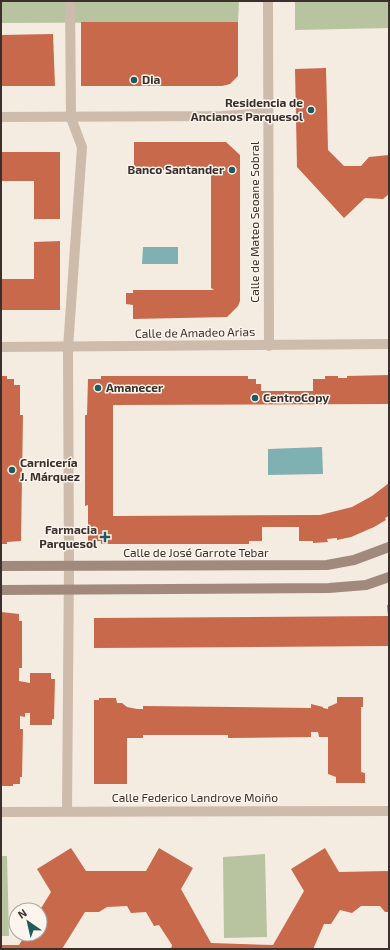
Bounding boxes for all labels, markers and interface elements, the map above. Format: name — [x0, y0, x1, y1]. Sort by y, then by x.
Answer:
place label: Dia — [142, 72, 161, 86]
marker: Dia — [129, 75, 139, 85]
place label: Residencia de Ancianos Parquesol — [191, 95, 303, 123]
marker: Residencia de Ancianos Parquesol — [306, 105, 316, 115]
street label: Calle de Mateo Seoane Sobral — [247, 141, 261, 303]
place label: Banco Santander — [127, 162, 224, 176]
marker: Banco Santander — [227, 165, 237, 175]
street label: Calle de Amadeo Arias — [135, 324, 255, 340]
place label: Amanecer — [106, 380, 163, 394]
marker: Amanecer — [93, 383, 103, 393]
place label: CentroCopy — [263, 390, 329, 405]
marker: CentroCopy — [250, 393, 260, 403]
place label: Carnicería J. Márquez — [20, 455, 80, 483]
marker: Carnicería J. Márquez — [7, 465, 17, 475]
place label: Farmacia Parquesol — [39, 522, 97, 550]
marker: Farmacia Parquesol — [100, 532, 110, 542]
street label: Calle de José Garrote Tebar — [123, 545, 269, 559]
street label: Calle Federico Landrove Moiño — [112, 790, 278, 804]
north arrow — [8, 902, 48, 942]
text: N — [15, 906, 29, 921]

